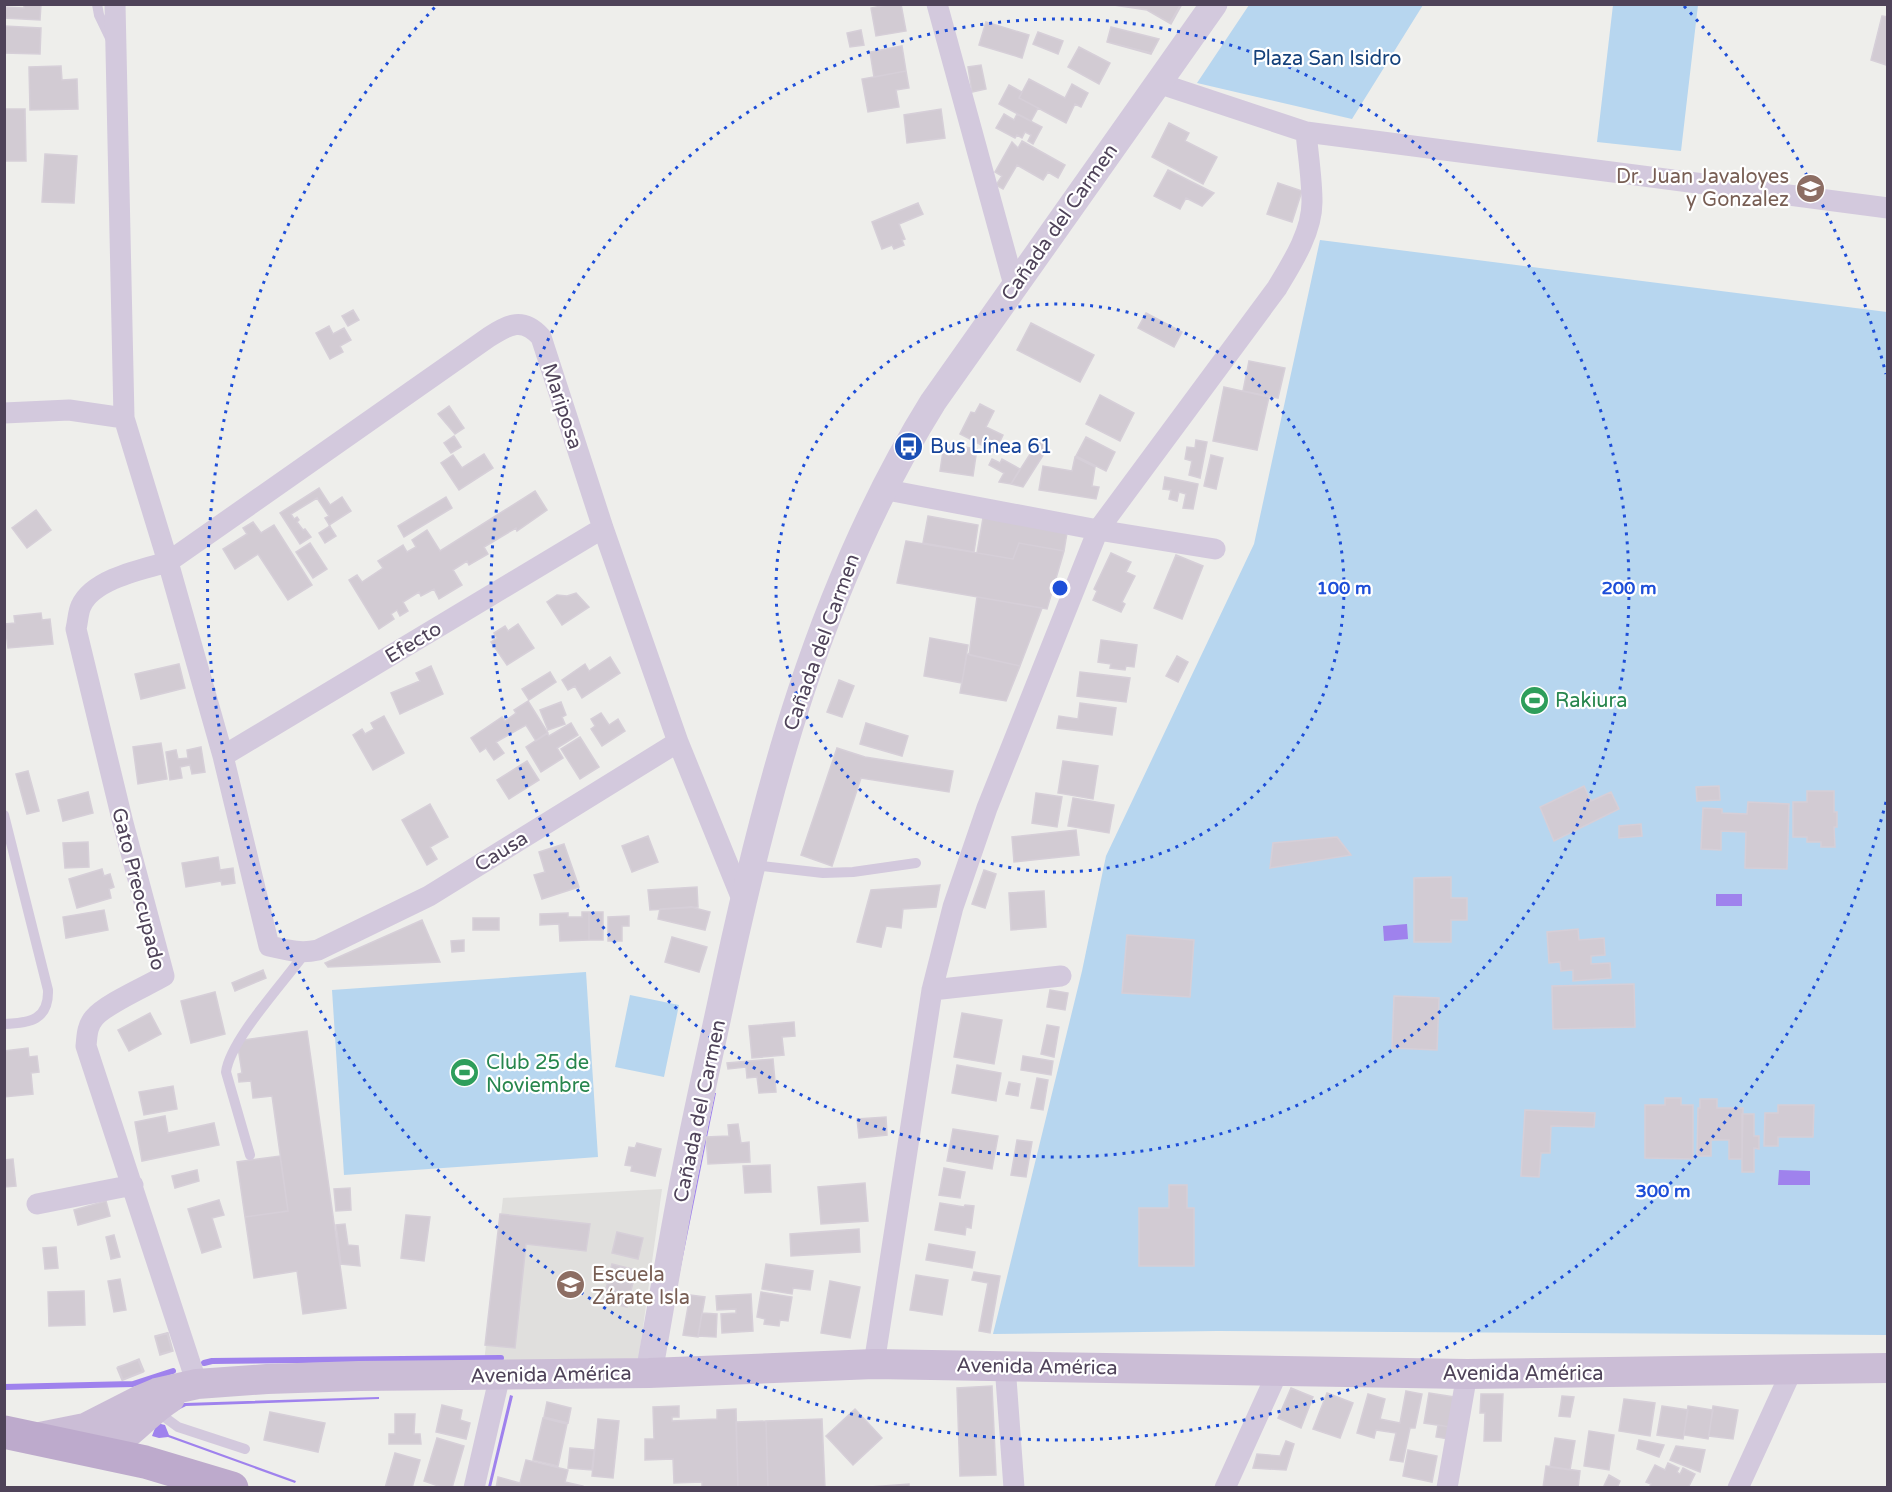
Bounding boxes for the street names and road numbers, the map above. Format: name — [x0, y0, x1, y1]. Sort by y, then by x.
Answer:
street label: Cañada del Carmen — [997, 139, 1123, 306]
street label: Mariposa — [537, 360, 587, 452]
street label: Cañada del Carmen — [779, 551, 865, 734]
street label: Efecto — [381, 617, 446, 669]
street label: Gato Preocupado — [106, 806, 170, 973]
street label: Causa — [471, 826, 533, 877]
street label: Cañada del Carmen — [669, 1018, 731, 1205]
street label: Avenida América — [956, 1354, 1118, 1380]
street label: Avenida América — [470, 1362, 632, 1388]
street label: Avenida América — [1442, 1362, 1604, 1386]

